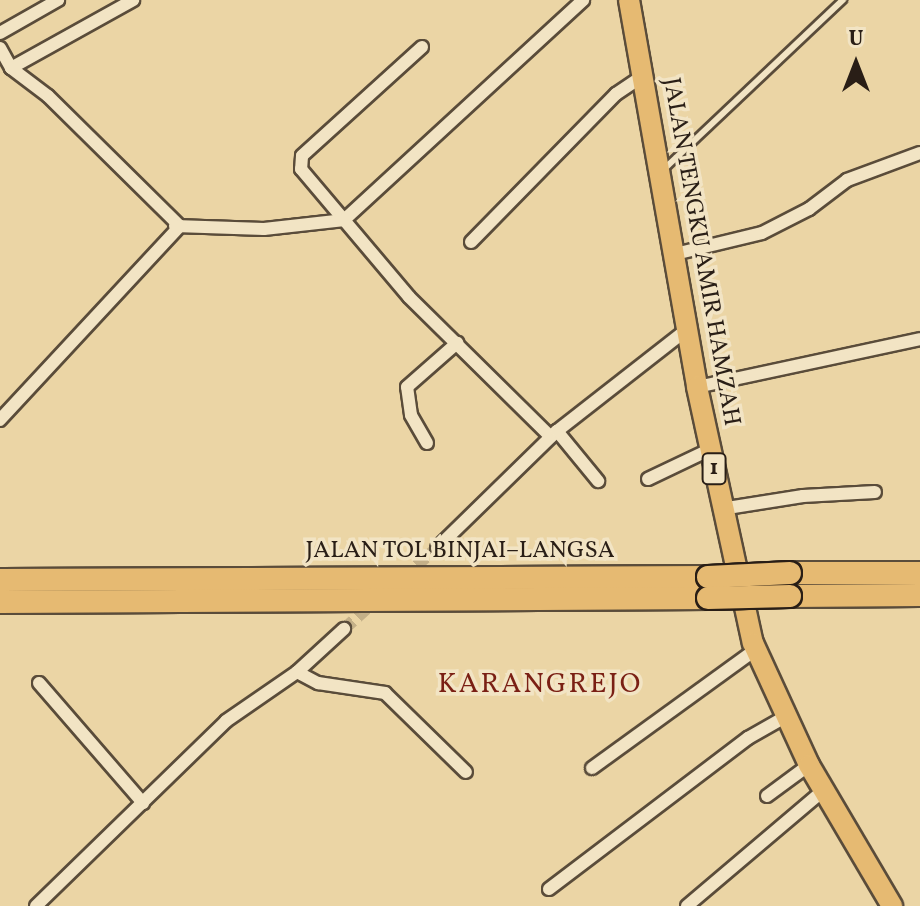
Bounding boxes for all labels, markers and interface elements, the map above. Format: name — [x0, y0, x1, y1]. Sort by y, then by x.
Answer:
north arrow — [816, 24, 896, 104]
text: U — [848, 24, 864, 55]
street label: JALAN TENGKU AMIR HAMZAH — [655, 75, 745, 429]
road number: 1 — [700, 451, 728, 487]
street label: JALAN TOL BINJAI–LANGSA — [305, 538, 615, 566]
district label: KARANGREJO — [438, 668, 642, 702]

